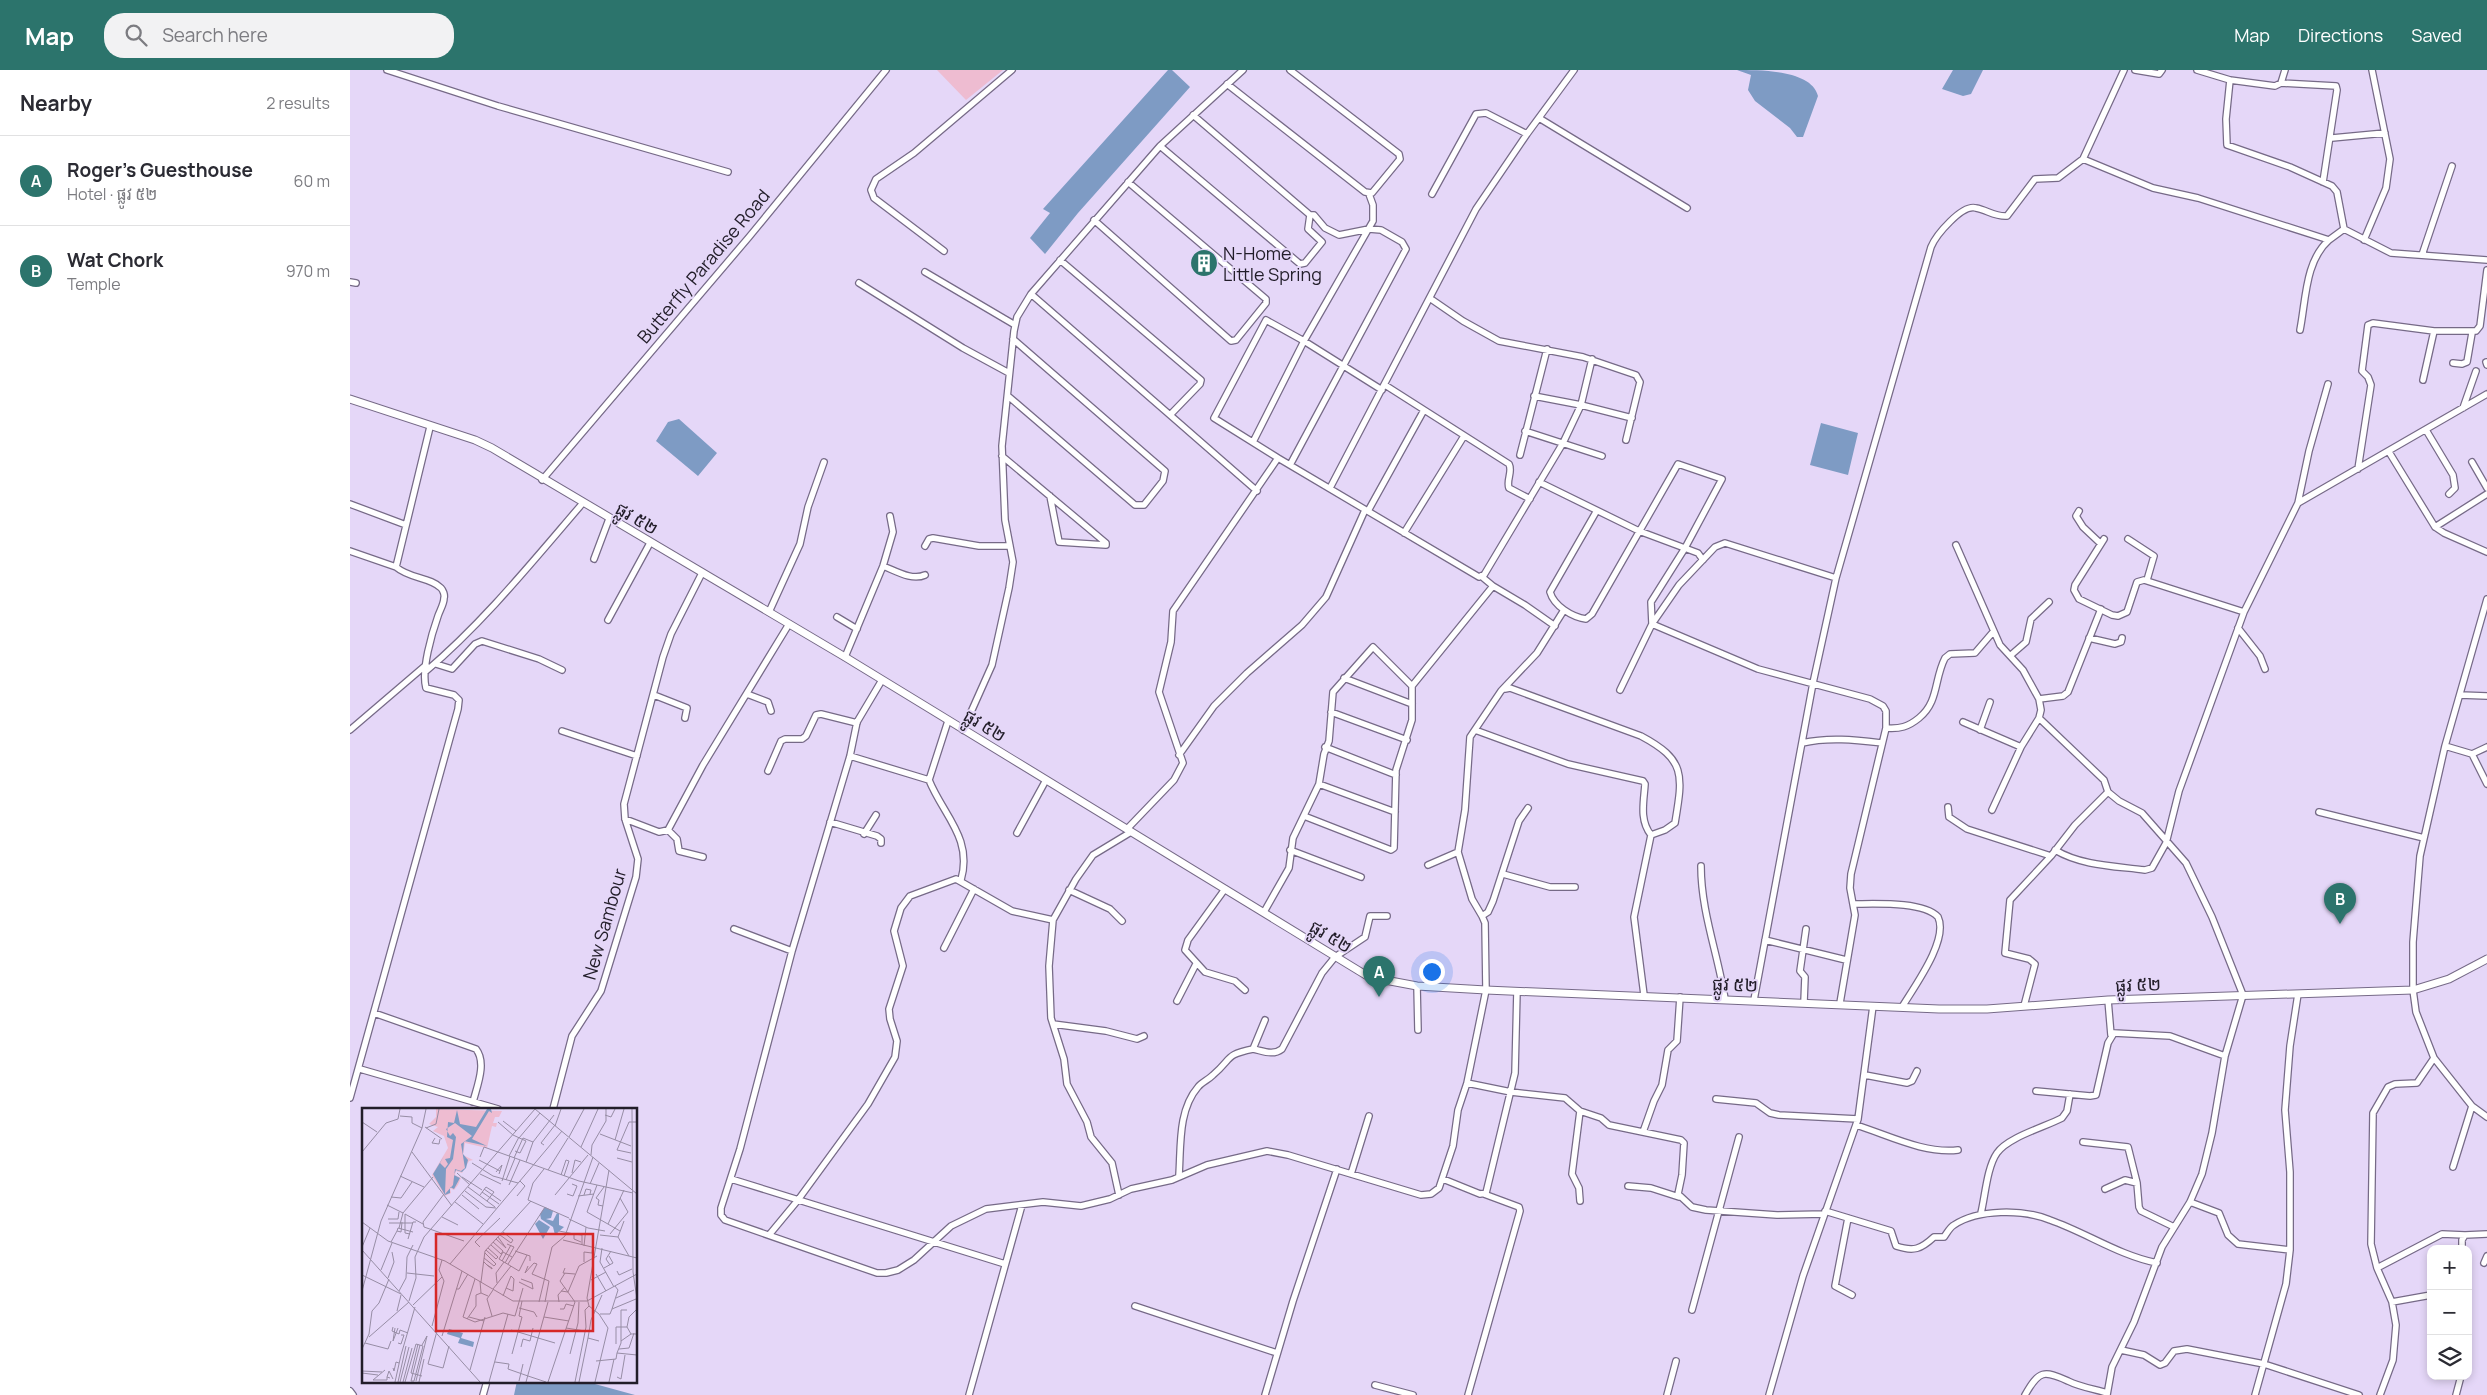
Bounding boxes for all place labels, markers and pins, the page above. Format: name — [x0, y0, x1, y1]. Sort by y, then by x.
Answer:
place label: N-Home Little Spring — [1223, 241, 1322, 286]
building icon: N-Home Little Spring — [1189, 248, 1219, 278]
pin: B — [2324, 883, 2356, 924]
pin: A — [1363, 956, 1395, 997]

